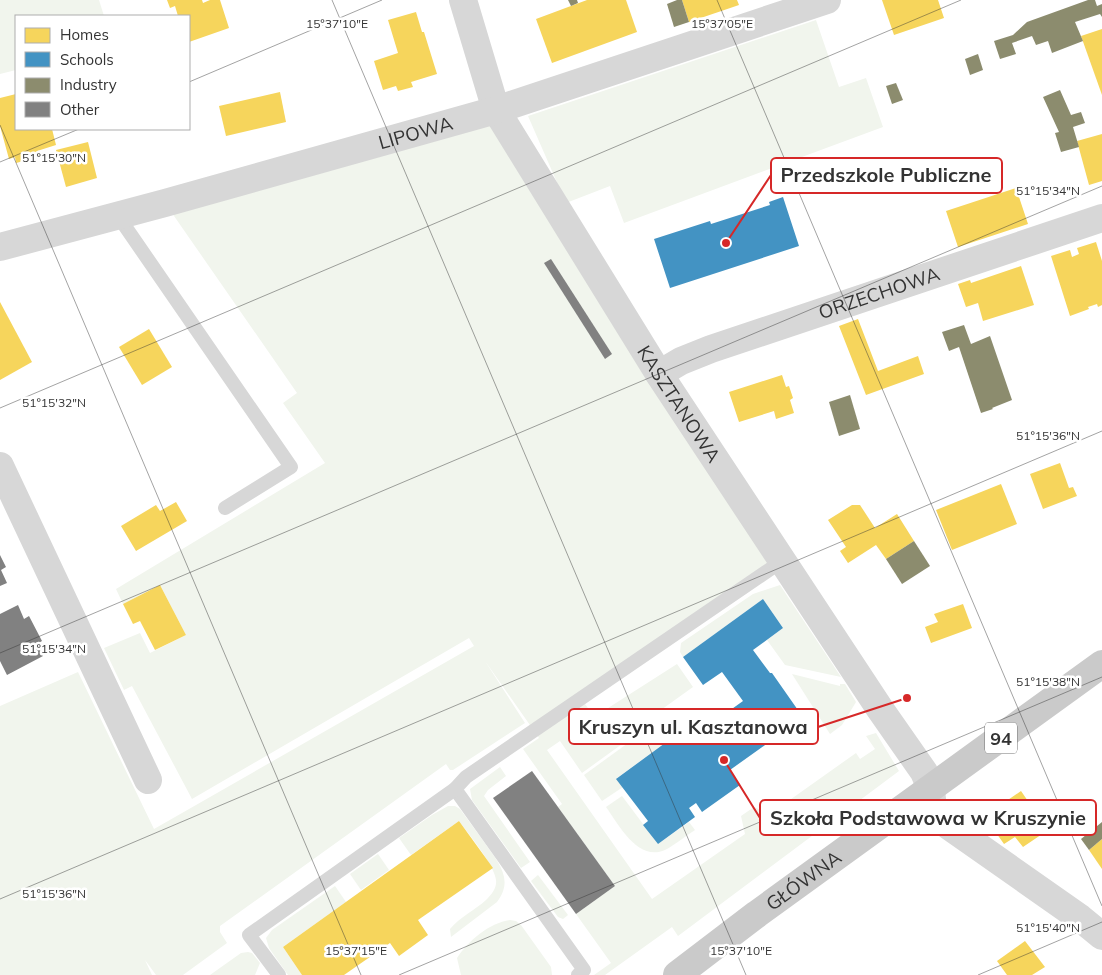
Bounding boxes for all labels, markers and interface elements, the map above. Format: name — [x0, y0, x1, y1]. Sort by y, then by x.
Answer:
legend — [15, 15, 190, 130]
text: 15°37'10"E — [306, 16, 368, 31]
text: 15°37'05"E — [691, 16, 753, 31]
text: Homes — [60, 25, 109, 44]
text: Schools — [60, 50, 114, 69]
text: Industry — [60, 75, 117, 94]
text: Other — [60, 100, 100, 119]
street label: LIPOWA — [376, 111, 455, 154]
text: 51°15'30"N — [22, 150, 86, 165]
callout: Przedszkole Publiczne — [771, 158, 1002, 193]
text: Przedszkole Publiczne — [780, 162, 992, 187]
text: 51°15'34"N — [1016, 183, 1080, 198]
street label: ORZECHOWA — [815, 261, 943, 324]
street label: KASZTANOWA — [632, 341, 726, 467]
text: 51°15'32"N — [22, 395, 86, 410]
text: 51°15'36"N — [1016, 428, 1080, 443]
text: 51°15'34"N — [22, 641, 86, 656]
text: 51°15'38"N — [1016, 674, 1080, 689]
callout: Kruszyn ul. Kasztanowa — [569, 709, 818, 744]
text: Kruszyn ul. Kasztanowa — [578, 714, 808, 739]
road number: 94 — [985, 722, 1017, 754]
callout: Szkoła Podstawowa w Kruszynie — [760, 800, 1096, 835]
text: Szkoła Podstawowa w Kruszynie — [770, 805, 1086, 830]
street label: GŁÓWNA — [761, 845, 846, 916]
text: 51°15'36"N — [22, 886, 86, 901]
text: 51°15'40"N — [1016, 920, 1080, 935]
text: 15°37'15"E — [325, 943, 387, 958]
text: 15°37'10"E — [710, 943, 772, 958]

